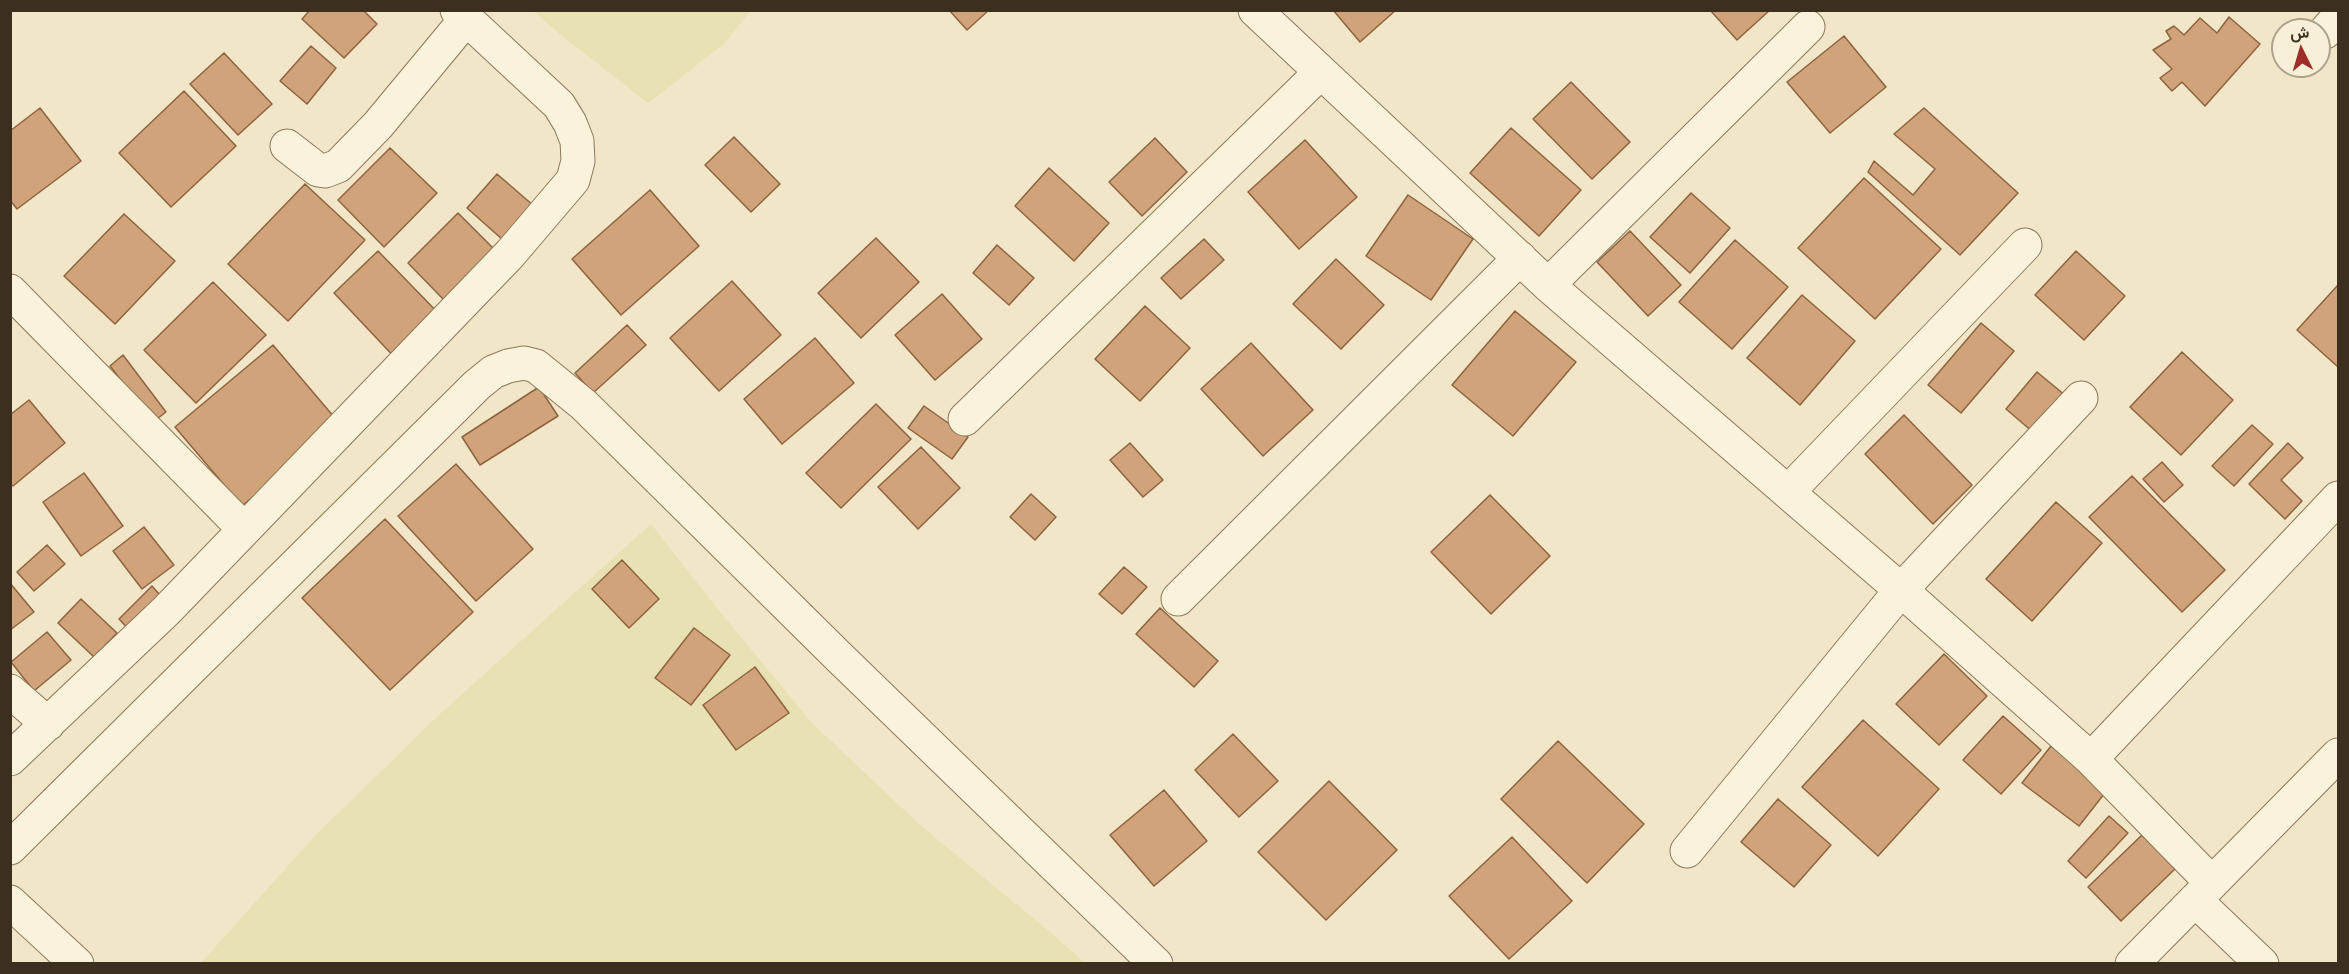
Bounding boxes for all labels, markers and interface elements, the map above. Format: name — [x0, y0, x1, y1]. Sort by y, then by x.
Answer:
north arrow — [2271, 18, 2331, 78]
text: ش — [2289, 20, 2310, 44]

